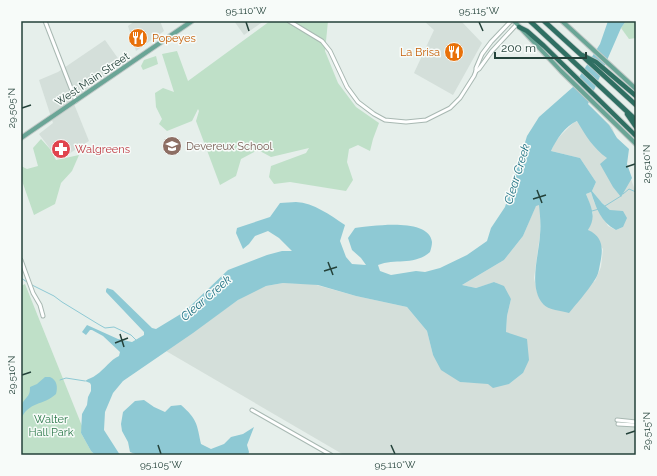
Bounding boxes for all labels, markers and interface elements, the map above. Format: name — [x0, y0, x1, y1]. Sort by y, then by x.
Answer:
text: 95.110°W — [226, 5, 267, 16]
text: 95.115°W — [459, 5, 500, 16]
restaurant icon: Popeyes — [127, 27, 149, 49]
place label: Popeyes — [152, 32, 196, 45]
scale bar — [495, 34, 586, 60]
restaurant icon: La Brisa — [443, 41, 465, 63]
text: 200 m — [501, 41, 536, 55]
place label: La Brisa — [400, 46, 440, 59]
street label: West Main Street — [53, 50, 132, 109]
text: 29.505°N — [6, 88, 17, 128]
school or university icon: Devereux School — [161, 135, 183, 157]
pharmacy icon: Walgreens — [50, 138, 72, 160]
place label: Devereux School — [186, 140, 273, 153]
water label: Clear Creek — [501, 142, 533, 206]
place label: Walgreens — [75, 143, 130, 156]
text: 29.510°N — [641, 145, 652, 184]
water label: Clear Creek — [178, 272, 235, 324]
text: 29.510°N — [6, 356, 17, 395]
text: 29.515°N — [641, 412, 652, 450]
park label: Walter Hall Park — [29, 413, 74, 439]
text: 95.105°W — [140, 459, 183, 470]
text: 95.110°W — [375, 459, 416, 470]

